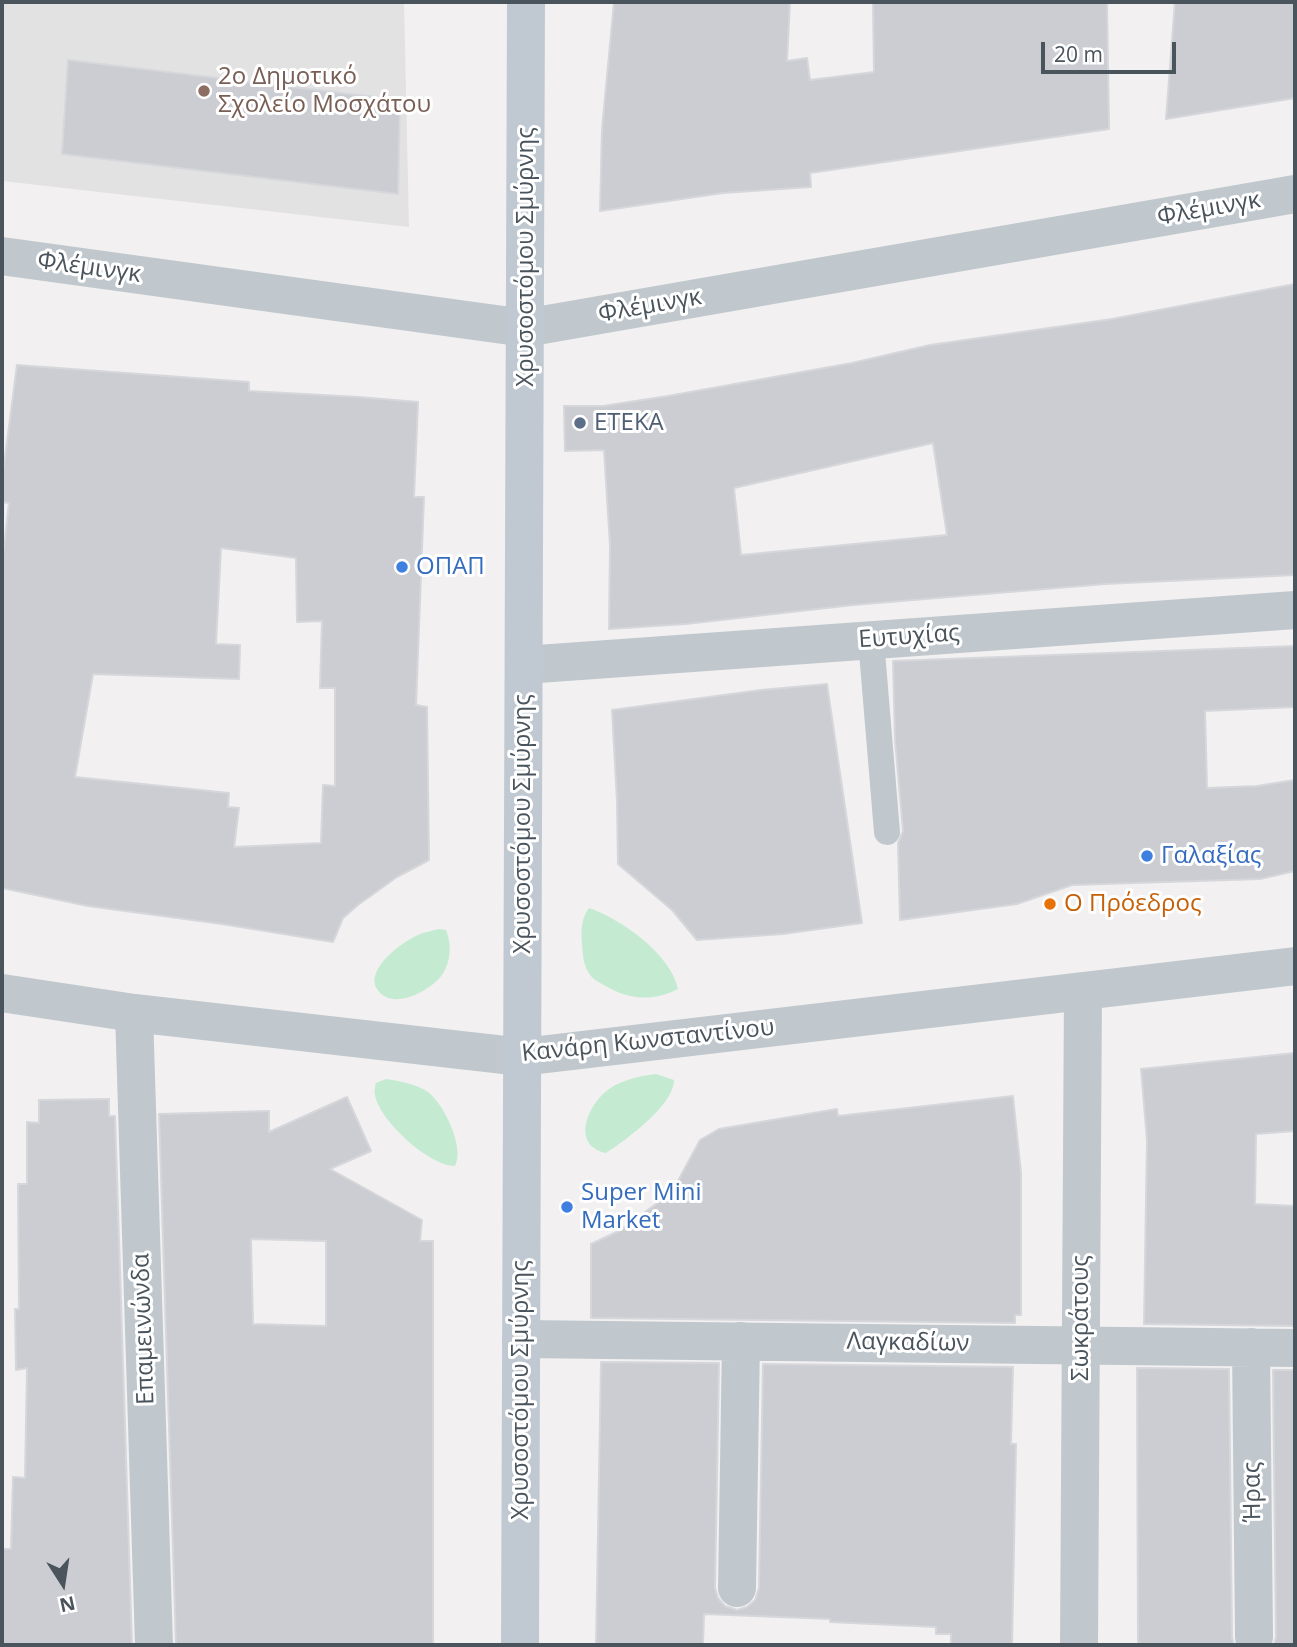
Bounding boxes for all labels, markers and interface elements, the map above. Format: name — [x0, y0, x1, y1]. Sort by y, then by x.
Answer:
scale bar — [1045, 28, 1180, 72]
text: 20 m — [1054, 40, 1103, 68]
place label: 2ο Δημοτικό Σχολείο Μοσχάτου — [218, 63, 431, 119]
marker: 2ο Δημοτικό Σχολείο Μοσχάτου — [196, 83, 212, 99]
street label: Χρυσοστόμου Σμύρνης — [512, 127, 540, 387]
street label: Φλέμινγκ — [1155, 186, 1263, 232]
street label: Φλέμινγκ — [35, 246, 143, 290]
street label: Φλέμινγκ — [596, 283, 704, 329]
place label: ΕΤΕΚΑ — [594, 409, 664, 437]
marker: ΕΤΕΚΑ — [572, 415, 588, 431]
place label: ΟΠΑΠ — [416, 553, 485, 581]
marker: ΟΠΑΠ — [394, 559, 410, 575]
street label: Ευτυχίας — [857, 619, 961, 655]
street label: Χρυσοστόμου Σμύρνης — [509, 694, 537, 954]
place label: Γαλαξίας — [1161, 842, 1261, 870]
marker: Γαλαξίας — [1139, 848, 1155, 864]
place label: Ο Πρόεδρος — [1064, 890, 1202, 918]
marker: Ο Πρόεδρος — [1042, 896, 1058, 912]
street label: Κανάρη Κωνσταντίνου — [520, 1013, 776, 1069]
place label: Super Mini Market — [581, 1179, 702, 1235]
marker: Super Mini Market — [559, 1199, 575, 1215]
street label: Επαμεινώνδα — [127, 1253, 161, 1405]
street label: Σωκράτους — [1067, 1255, 1095, 1381]
street label: Χρυσοστόμου Σμύρνης — [507, 1260, 535, 1520]
street label: Λαγκαδίων — [846, 1328, 970, 1358]
street label: Ήρας — [1238, 1462, 1268, 1522]
north arrow — [28, 1549, 98, 1619]
text: N — [57, 1590, 78, 1619]

